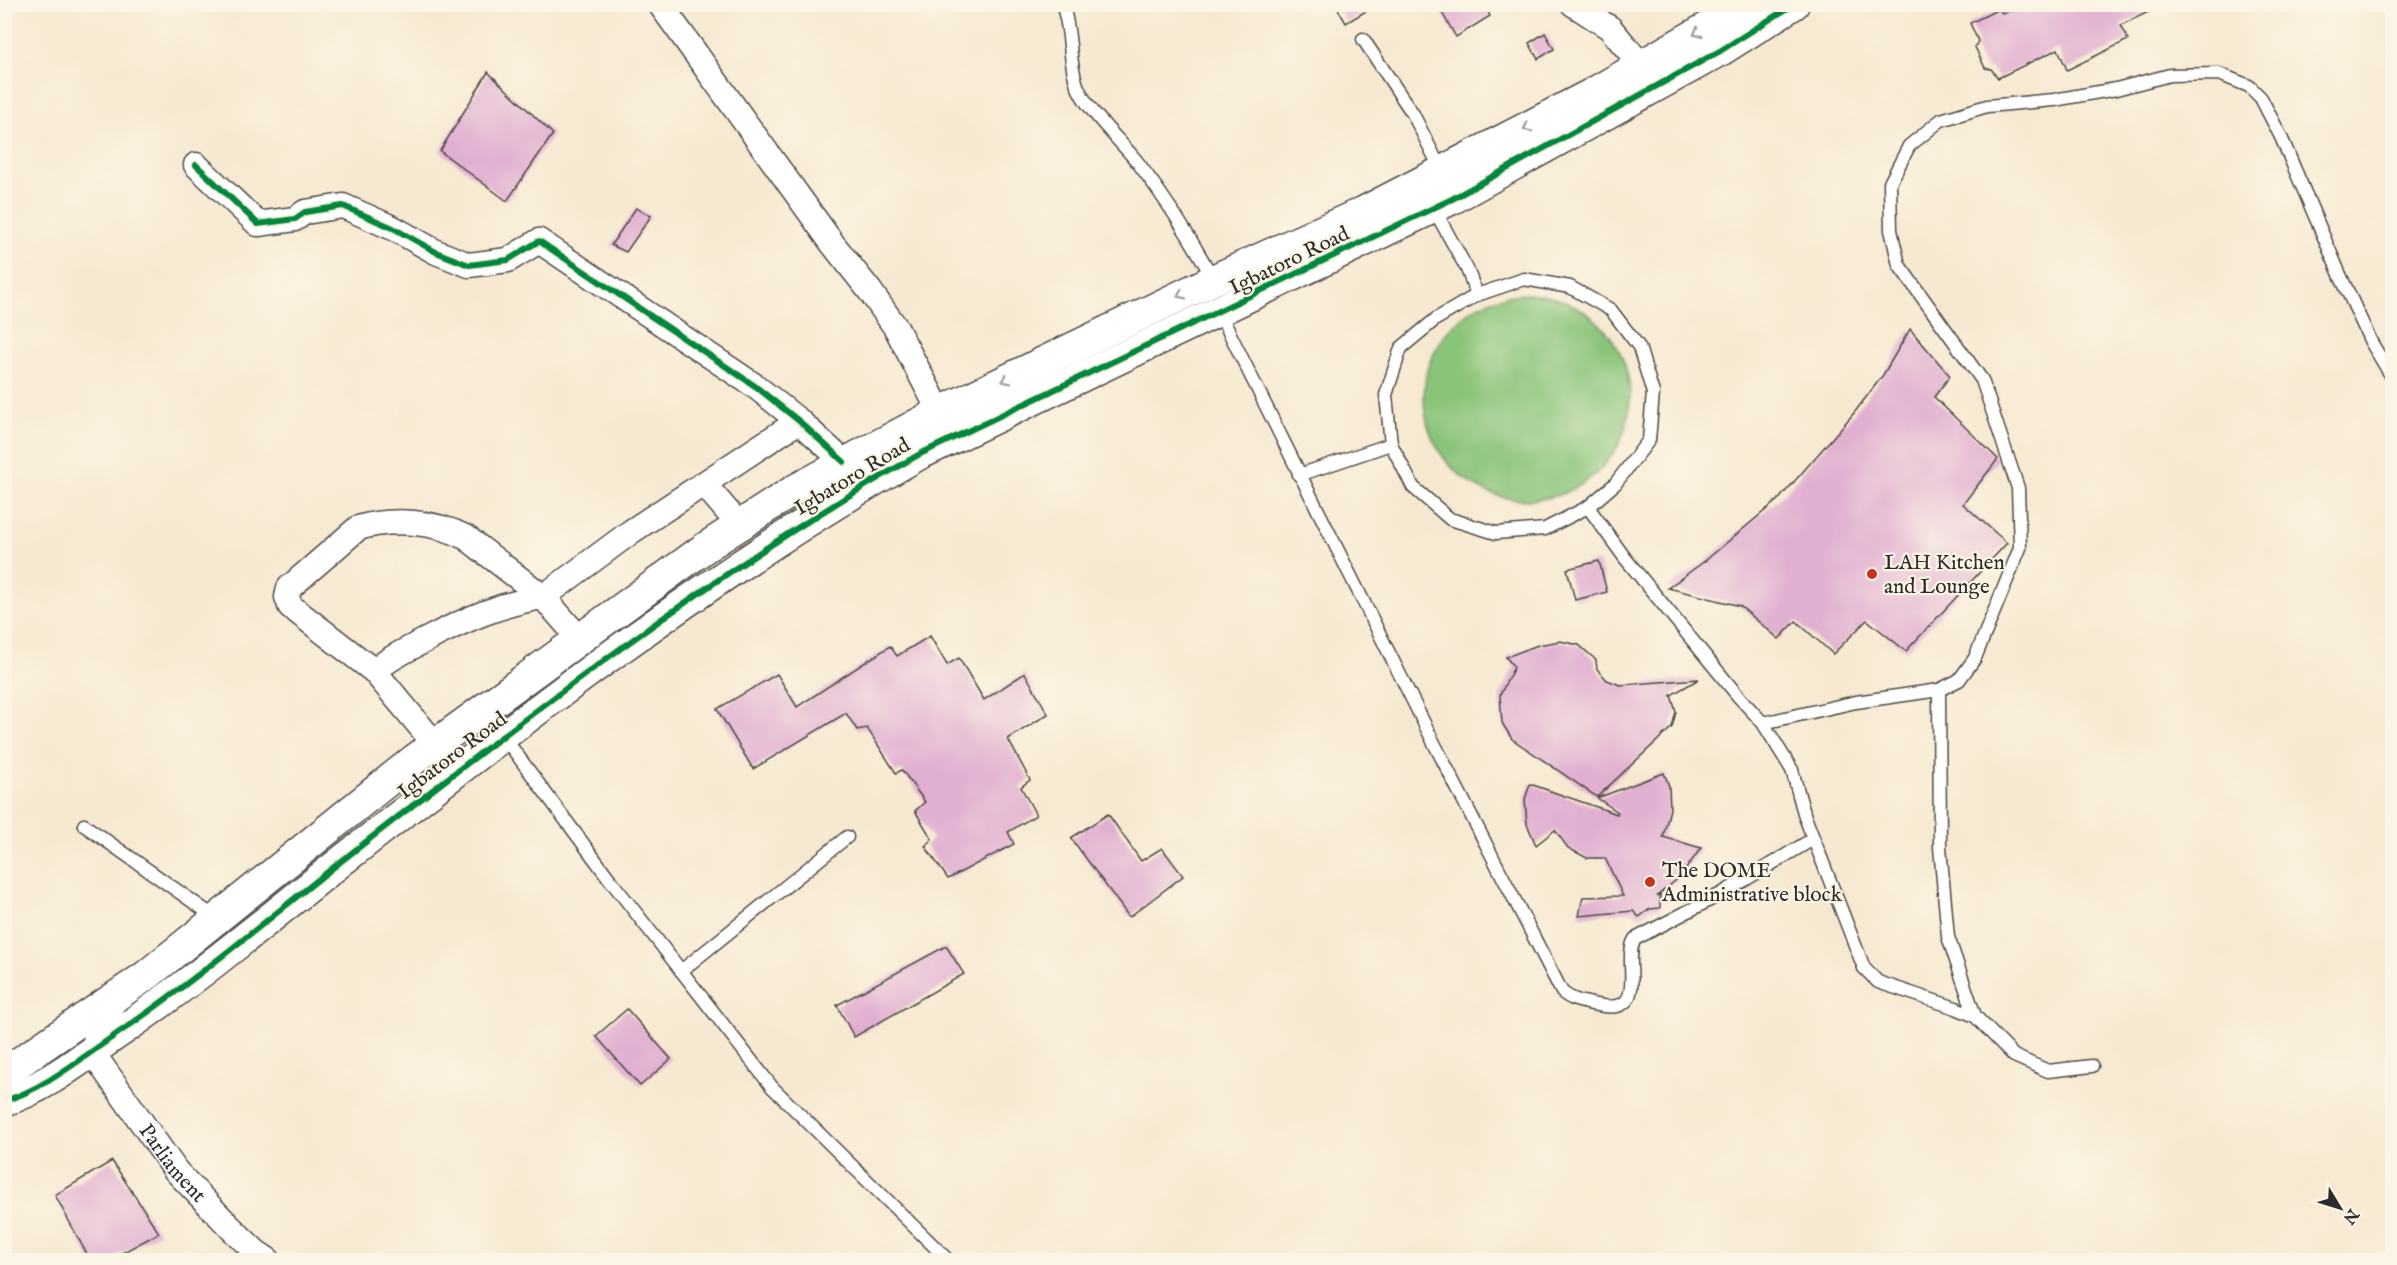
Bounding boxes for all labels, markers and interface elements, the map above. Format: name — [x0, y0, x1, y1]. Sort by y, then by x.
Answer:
one-way arrow — [1693, 26, 1703, 37]
one-way arrow — [1522, 120, 1533, 132]
street label: Igbatoro Road — [1225, 220, 1355, 302]
one-way arrow — [1177, 288, 1188, 300]
one-way arrow — [1001, 373, 1012, 385]
street label: Igbatoro Road — [790, 432, 916, 522]
place label: LAH Kitchen and Lounge — [1884, 550, 2005, 601]
marker: LAH Kitchen and Lounge — [1865, 567, 1879, 581]
street label: Igbatoro Road — [393, 706, 514, 806]
place label: The DOME Administrative block — [1661, 858, 1843, 909]
marker: The DOME Administrative block — [1643, 875, 1657, 889]
street label: Parliament — [132, 1119, 211, 1209]
north arrow — [2310, 1178, 2370, 1238]
text: N — [2338, 1204, 2363, 1228]

